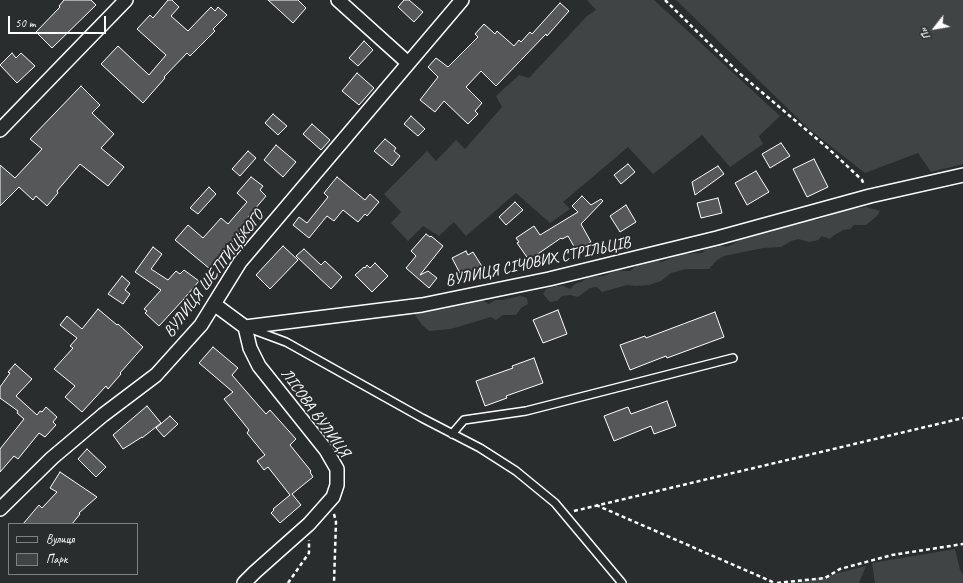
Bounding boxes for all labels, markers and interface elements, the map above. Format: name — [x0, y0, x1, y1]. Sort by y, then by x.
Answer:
scale bar — [10, 8, 108, 34]
north arrow — [915, 8, 955, 48]
text: 50 m — [15, 15, 35, 31]
text: Пн — [916, 26, 934, 43]
street label: ВУЛИЦЯ ШЕПТИЦЬКОГО — [160, 207, 268, 341]
street label: ВУЛИЦЯ СІЧОВИХ СТРІЛЬЦІВ — [444, 233, 632, 291]
street label: ЛІСОВА ВУЛИЦЯ — [276, 365, 354, 461]
legend — [8, 523, 138, 575]
text: Вулиця — [46, 531, 74, 547]
text: Парк — [46, 551, 67, 567]

